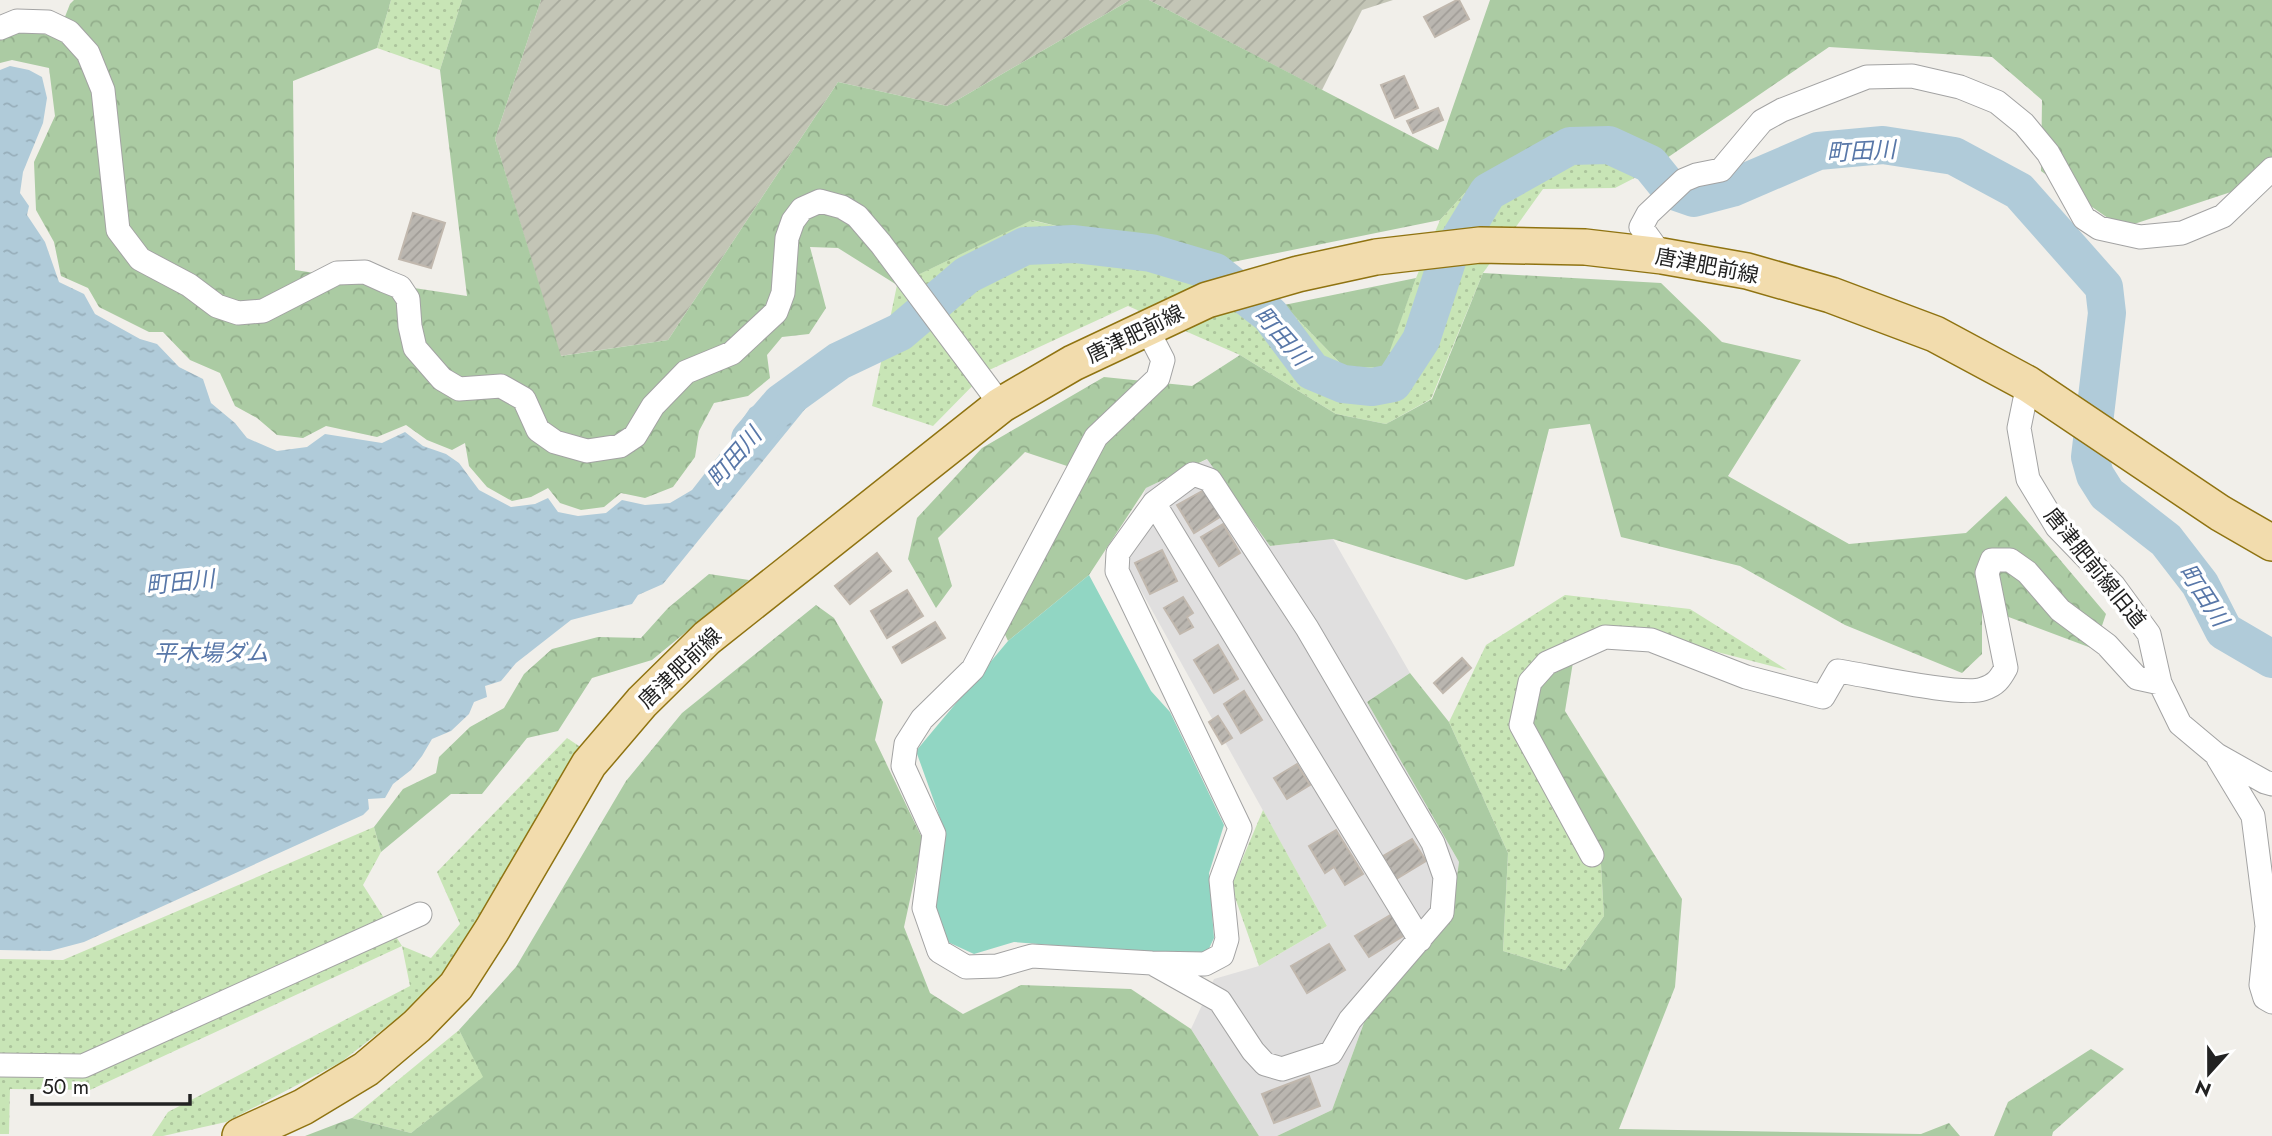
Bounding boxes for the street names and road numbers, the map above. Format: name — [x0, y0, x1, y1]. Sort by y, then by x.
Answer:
street label: 唐津肥前線 — [1653, 241, 1761, 291]
street label: 唐津肥前線 — [1081, 298, 1189, 370]
street label: 唐津肥前線旧道 — [2037, 501, 2153, 635]
street label: 唐津肥前線 — [632, 621, 728, 715]

